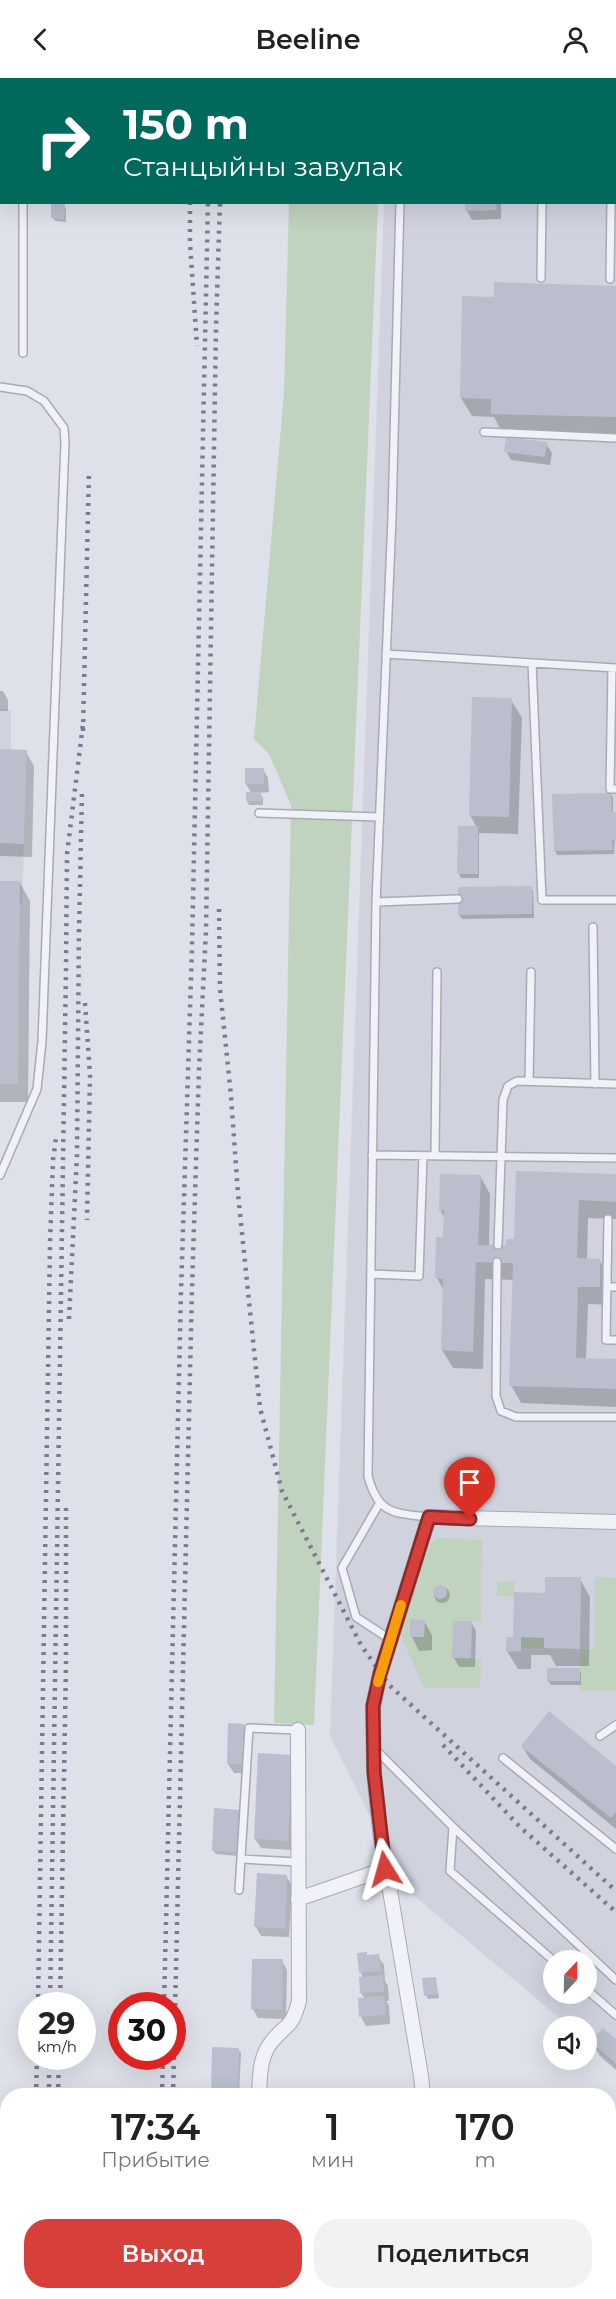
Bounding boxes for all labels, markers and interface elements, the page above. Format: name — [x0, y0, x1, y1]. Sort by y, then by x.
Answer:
icon: back — [24, 23, 57, 56]
text: Beeline — [255, 23, 361, 56]
icon: person — [559, 23, 592, 56]
text: 150 m — [123, 98, 249, 150]
icon: right — [24, 102, 102, 180]
text: Станцыйны завулак — [123, 150, 403, 183]
pin — [444, 1457, 495, 1519]
icon: arrive — [453, 1466, 486, 1499]
position arrow — [353, 1837, 417, 1901]
north arrow — [543, 1950, 597, 2004]
map controls — [543, 1950, 597, 2070]
speed limit sign: 30 — [108, 1992, 186, 2070]
text: 29 — [39, 2005, 75, 2042]
button: sound — [543, 2016, 597, 2070]
text: km/h — [37, 2037, 77, 2056]
text: 17:34 — [111, 2105, 200, 2149]
text: 1 — [326, 2105, 340, 2149]
text: 170 — [456, 2105, 515, 2149]
text: Прибытие — [101, 2148, 210, 2172]
text: мин — [311, 2148, 354, 2172]
text: m — [474, 2148, 496, 2172]
button: Выход — [24, 2219, 302, 2288]
button: Поделиться — [314, 2219, 592, 2288]

